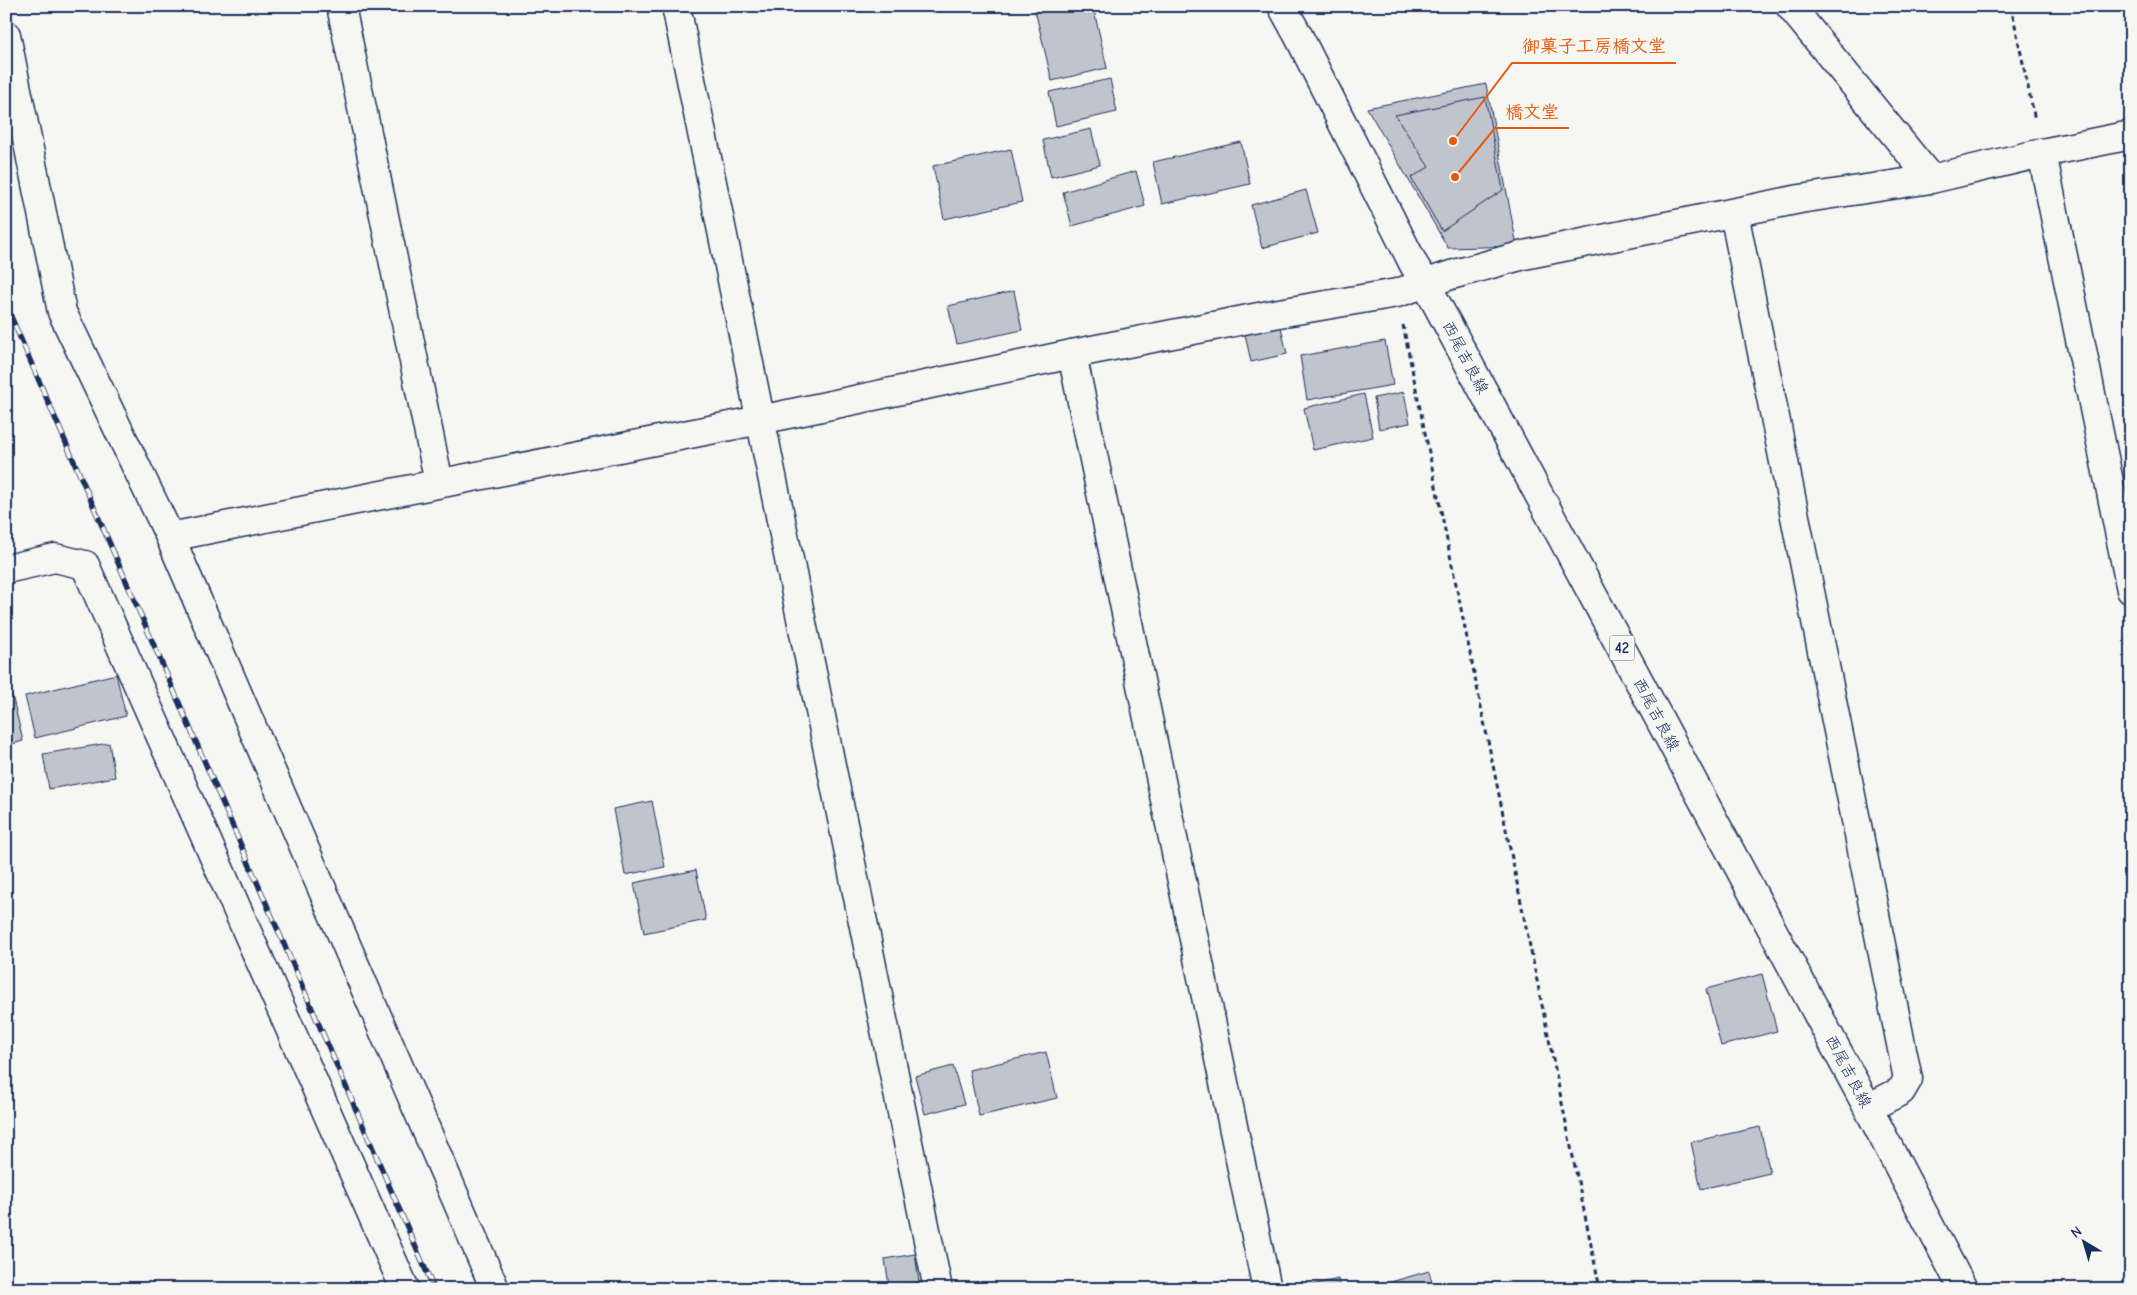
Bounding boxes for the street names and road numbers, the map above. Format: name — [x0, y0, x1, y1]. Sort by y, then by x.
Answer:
street label: 西尾吉良線 — [1438, 318, 1492, 397]
road number: 42 — [1610, 636, 1634, 660]
street label: 西尾吉良線 — [1629, 675, 1683, 754]
street label: 西尾吉良線 — [1821, 1032, 1875, 1111]

